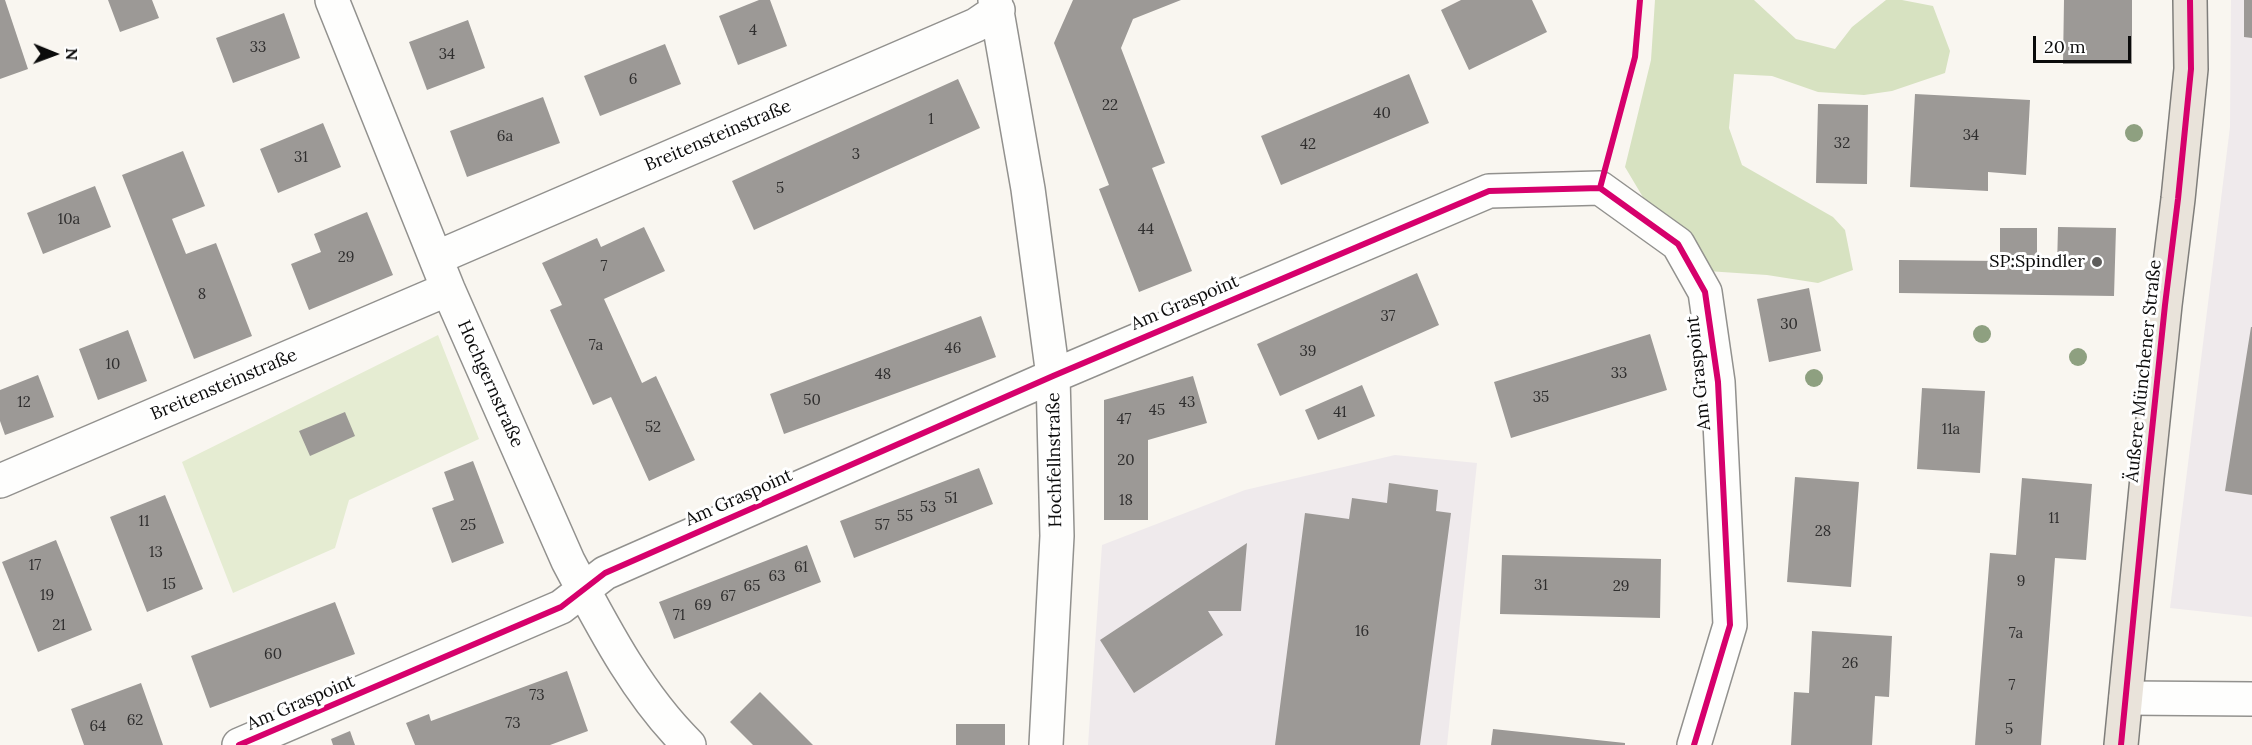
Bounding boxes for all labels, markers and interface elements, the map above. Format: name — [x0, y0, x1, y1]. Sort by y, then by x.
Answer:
house number: 4 — [749, 22, 757, 40]
north arrow — [24, 24, 84, 84]
scale bar — [2036, 24, 2134, 62]
text: 20 m — [2044, 35, 2086, 58]
house number: 33 — [250, 39, 266, 57]
house number: 34 — [439, 46, 455, 64]
text: N — [62, 48, 82, 61]
house number: 6 — [629, 71, 637, 89]
street label: Breitensteinstraße — [642, 95, 794, 177]
house number: 22 — [1102, 97, 1118, 115]
house number: 40 — [1373, 105, 1391, 123]
house number: 1 — [928, 111, 934, 129]
house number: 34 — [1963, 127, 1979, 145]
house number: 6a — [497, 128, 513, 146]
house number: 32 — [1834, 135, 1850, 153]
house number: 42 — [1300, 136, 1316, 154]
house number: 3 — [852, 146, 860, 164]
house number: 31 — [294, 149, 308, 167]
house number: 5 — [776, 180, 784, 198]
house number: 10a — [58, 211, 80, 229]
house number: 44 — [1138, 221, 1154, 239]
house number: 29 — [338, 249, 354, 267]
place label: SP:Spindler — [1989, 251, 2085, 273]
marker: SP:Spindler — [2090, 255, 2104, 269]
house number: 7 — [601, 258, 607, 276]
street label: Äußere Münchener Straße — [2122, 259, 2166, 483]
street label: Am Graspoint — [1128, 271, 1242, 335]
house number: 8 — [198, 286, 206, 304]
house number: 37 — [1381, 308, 1395, 326]
street label: Am Graspoint — [1682, 315, 1716, 431]
house number: 30 — [1780, 316, 1798, 334]
street label: Hochgernstraße — [452, 317, 528, 451]
house number: 7a — [589, 337, 603, 355]
house number: 46 — [945, 340, 961, 358]
house number: 39 — [1299, 343, 1317, 361]
street label: Breitensteinstraße — [148, 344, 300, 426]
house number: 10 — [106, 356, 120, 374]
house number: 33 — [1611, 365, 1627, 383]
house number: 48 — [875, 366, 891, 384]
house number: 35 — [1533, 389, 1549, 407]
house number: 50 — [803, 392, 821, 410]
street label: Hochfellnstraße — [1043, 392, 1067, 528]
house number: 12 — [17, 394, 31, 412]
house number: 43 — [1179, 394, 1195, 412]
house number: 45 — [1149, 402, 1165, 420]
house number: 41 — [1333, 404, 1347, 422]
house number: 47 — [1116, 411, 1132, 429]
house number: 52 — [645, 419, 661, 437]
house number: 11a — [1942, 421, 1960, 439]
house number: 20 — [1117, 452, 1135, 470]
street label: Am Graspoint — [682, 465, 796, 531]
house number: 51 — [944, 490, 958, 508]
house number: 18 — [1119, 492, 1133, 510]
house number: 53 — [920, 499, 936, 517]
house number: 55 — [897, 508, 913, 526]
house number: 11 — [2049, 510, 2059, 528]
house number: 11 — [139, 513, 149, 531]
house number: 25 — [460, 517, 476, 535]
house number: 57 — [874, 517, 890, 535]
house number: 28 — [1815, 523, 1831, 541]
house number: 13 — [149, 544, 163, 562]
house number: 17 — [29, 557, 41, 575]
house number: 61 — [794, 559, 808, 577]
house number: 63 — [768, 568, 786, 586]
house number: 9 — [2017, 573, 2025, 591]
house number: 15 — [162, 576, 176, 594]
house number: 31 — [1534, 577, 1548, 595]
house number: 65 — [744, 578, 760, 596]
house number: 29 — [1613, 578, 1629, 596]
house number: 19 — [40, 587, 54, 605]
house number: 67 — [720, 588, 736, 606]
house number: 69 — [694, 597, 712, 615]
house number: 71 — [673, 607, 685, 625]
house number: 21 — [52, 617, 66, 635]
house number: 16 — [1355, 623, 1369, 641]
house number: 7a — [2009, 625, 2023, 643]
house number: 60 — [264, 646, 282, 664]
house number: 26 — [1842, 655, 1858, 673]
street label: Am Graspoint — [244, 671, 358, 735]
house number: 7 — [2009, 677, 2015, 695]
house number: 73 — [529, 687, 545, 705]
house number: 62 — [127, 712, 143, 730]
house number: 73 — [505, 715, 521, 733]
house number: 64 — [90, 718, 106, 736]
house number: 5 — [2005, 721, 2013, 739]

